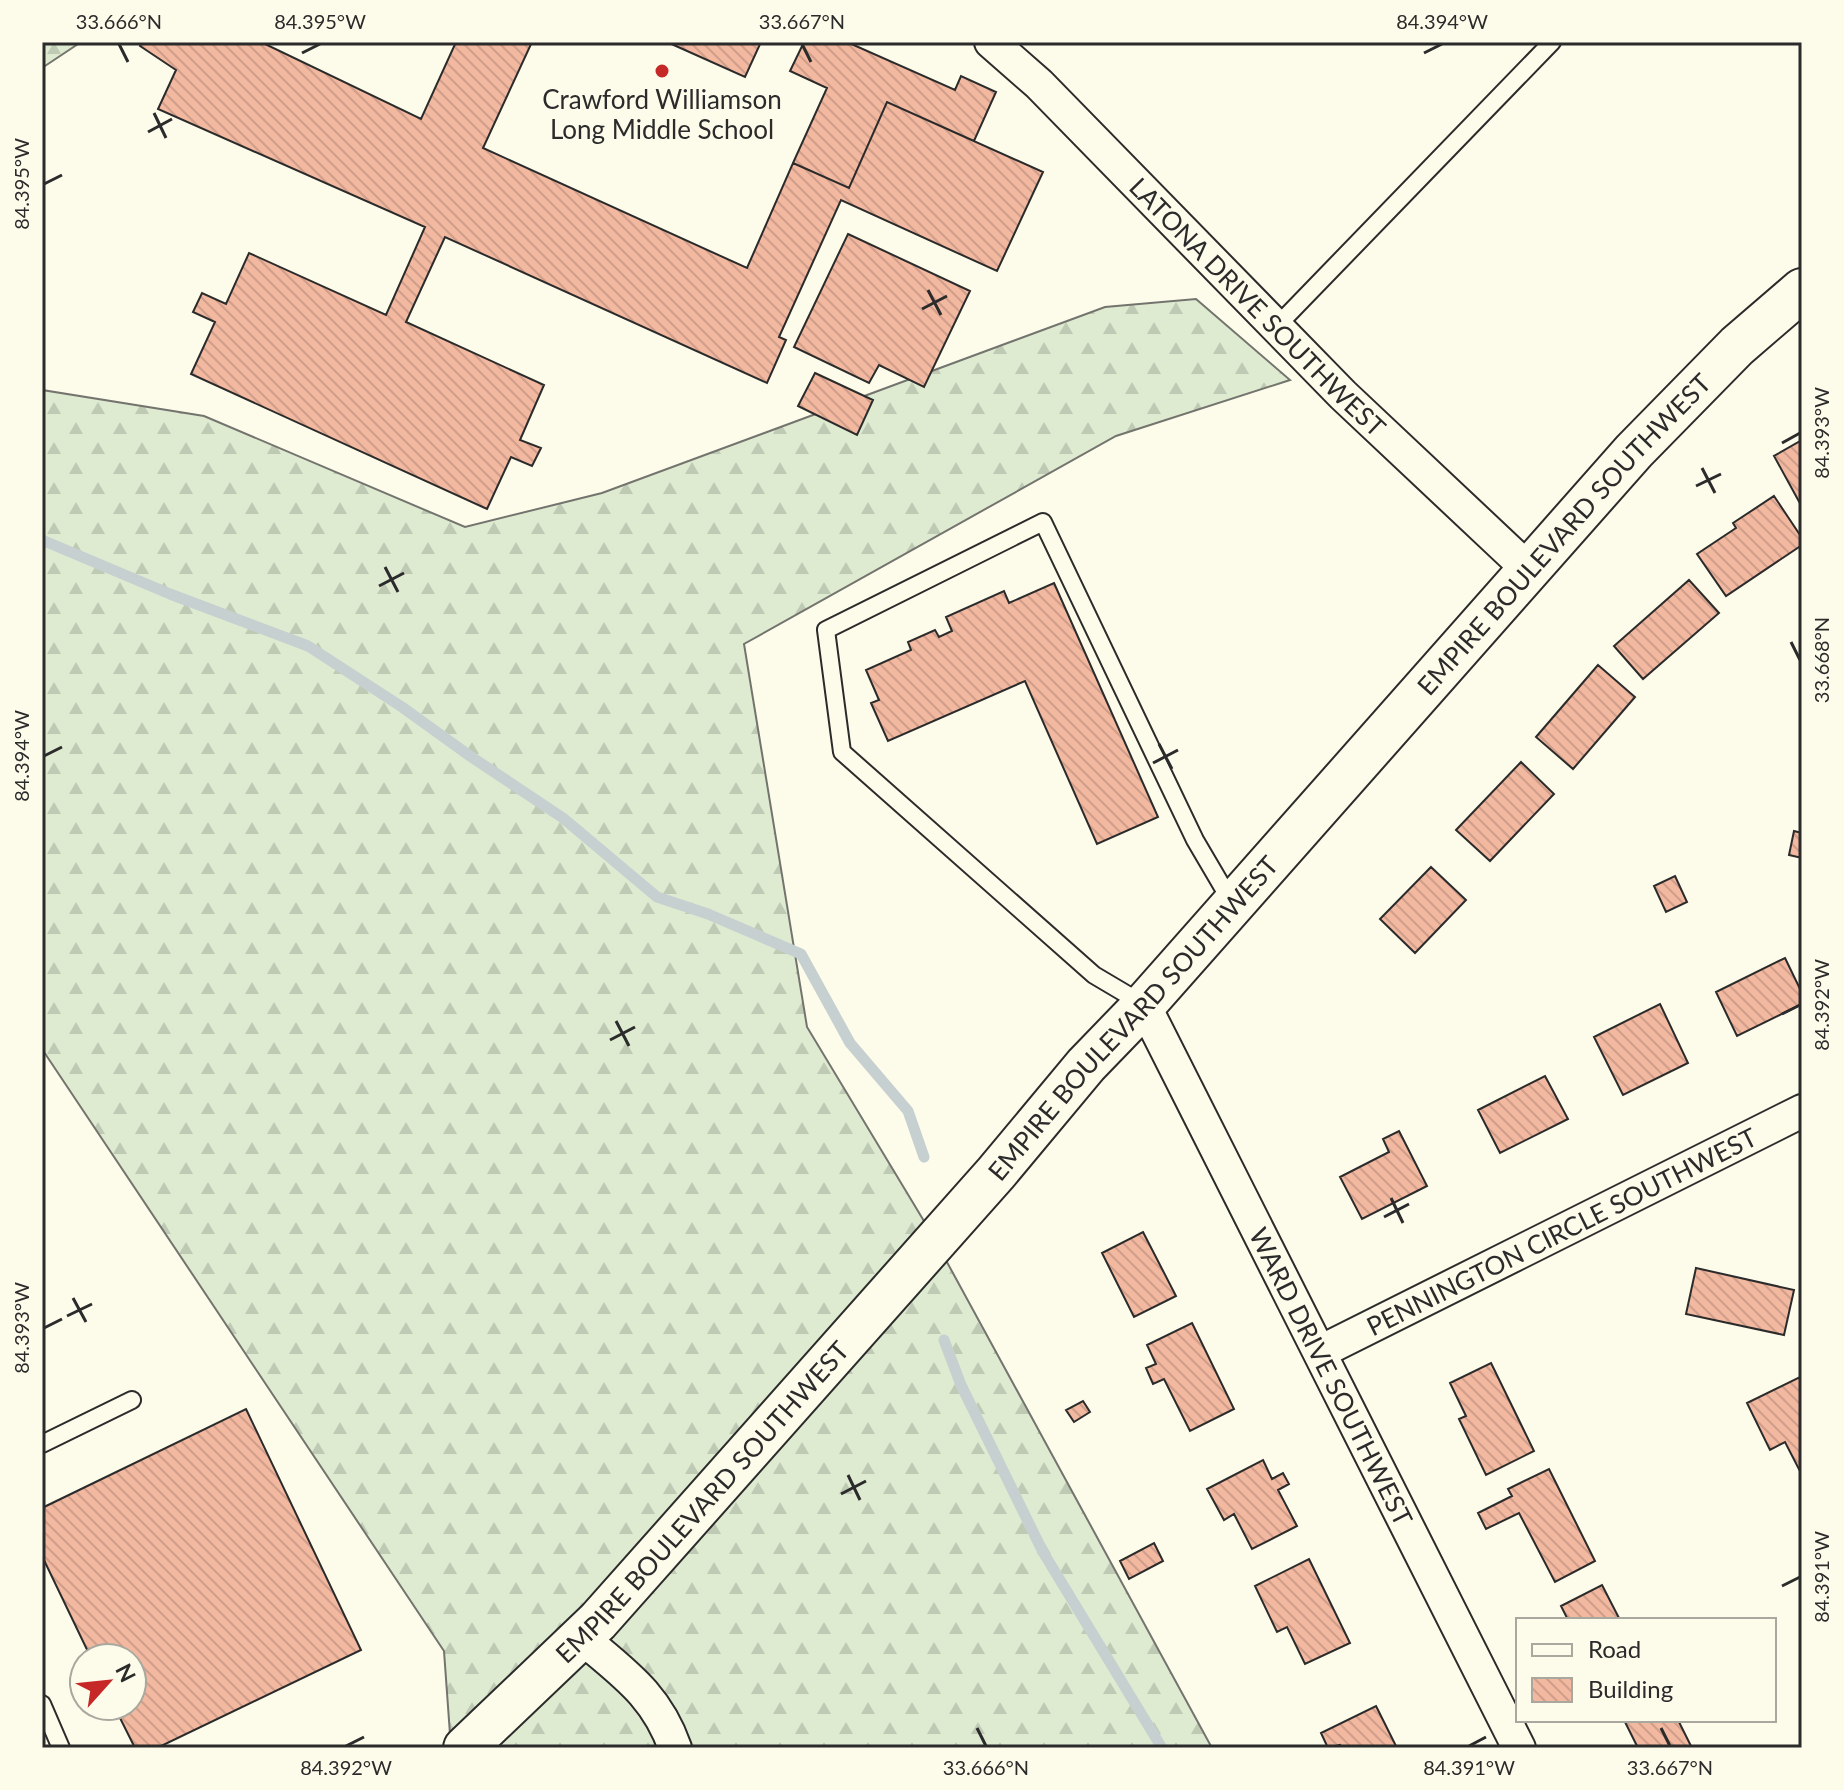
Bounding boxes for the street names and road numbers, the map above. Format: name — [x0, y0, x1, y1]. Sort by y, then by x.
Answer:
street label: LATONA DRIVE SOUTHWEST — [1123, 171, 1392, 443]
street label: EMPIRE BOULEVARD SOUTHWEST — [1410, 367, 1717, 701]
street label: EMPIRE BOULEVARD SOUTHWEST — [981, 849, 1285, 1187]
street label: PENNINGTON CIRCLE SOUTHWEST — [1361, 1120, 1762, 1342]
street label: WARD DRIVE SOUTHWEST — [1243, 1222, 1420, 1531]
street label: EMPIRE BOULEVARD SOUTHWEST — [549, 1334, 855, 1669]

